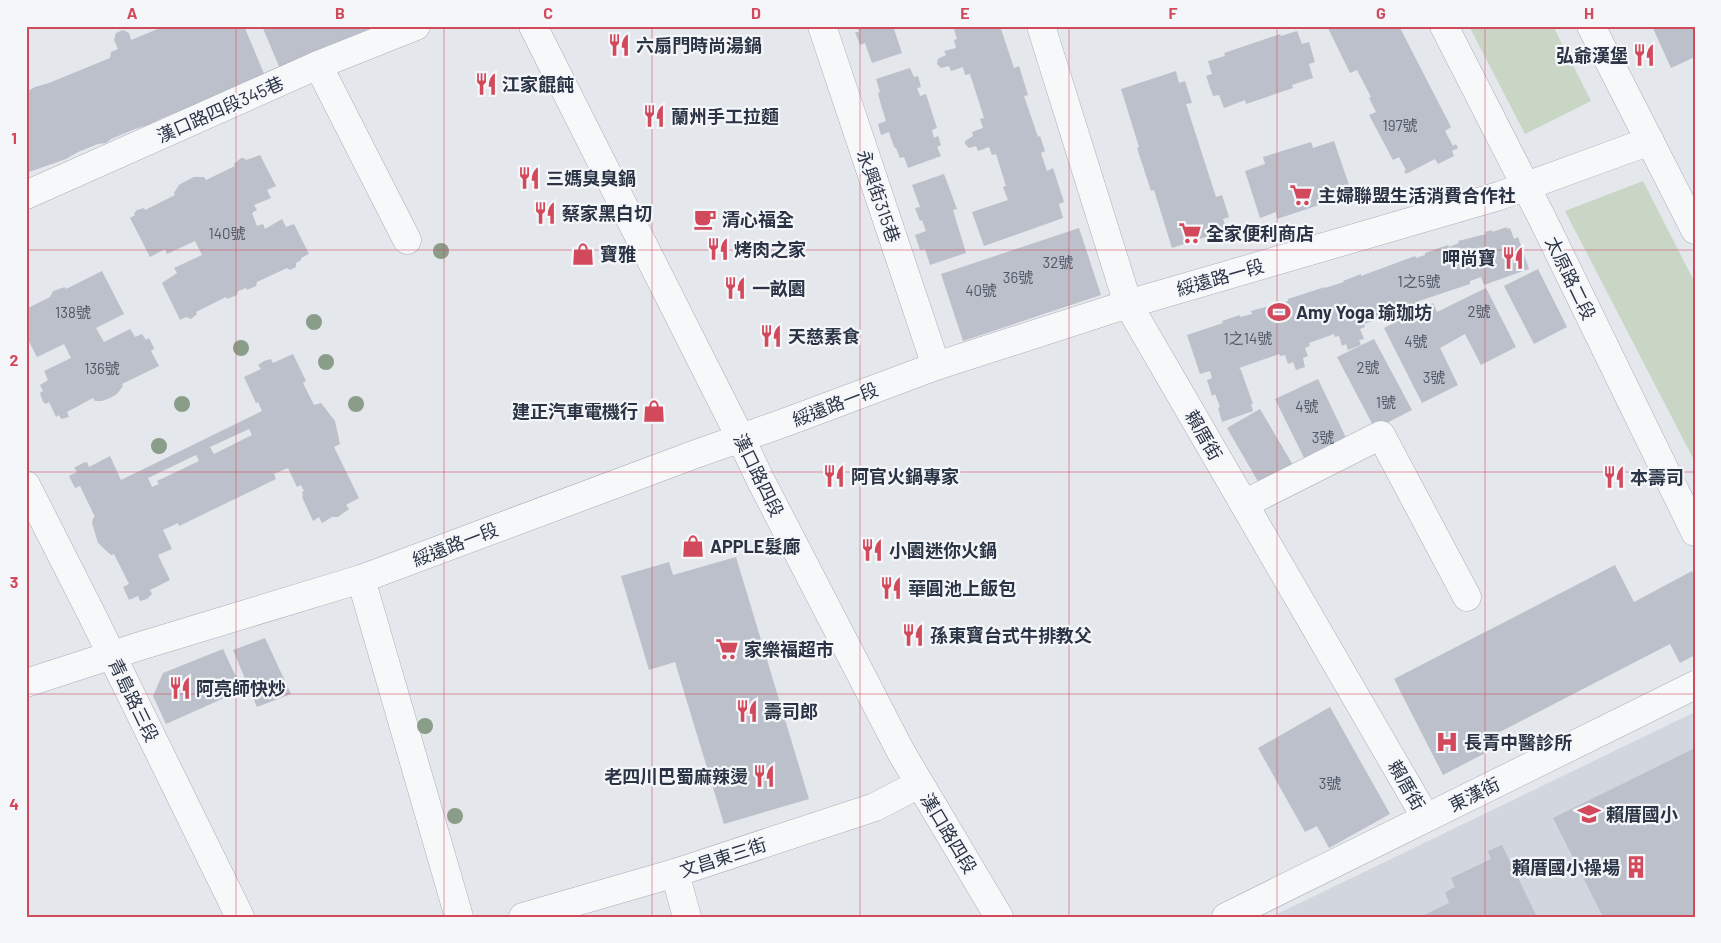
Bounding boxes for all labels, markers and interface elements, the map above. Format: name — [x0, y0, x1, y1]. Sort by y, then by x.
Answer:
text: A — [127, 3, 138, 22]
text: B — [335, 3, 345, 22]
text: C — [543, 3, 553, 22]
text: D — [751, 3, 761, 22]
text: E — [960, 3, 970, 22]
text: F — [1169, 3, 1178, 22]
text: G — [1376, 3, 1386, 22]
text: H — [1584, 3, 1594, 22]
restaurant icon: 六扇門時尚湯鍋 — [606, 32, 632, 58]
place label: 六扇門時尚湯鍋 — [636, 34, 762, 56]
restaurant icon: 弘爺漢堡 — [1631, 42, 1657, 68]
place label: 弘爺漢堡 — [1556, 44, 1628, 66]
street label: 漢口路四段345巷 — [153, 71, 287, 147]
restaurant icon: 江家餛飩 — [473, 71, 499, 97]
place label: 江家餛飩 — [502, 73, 574, 95]
restaurant icon: 蘭州手工拉麵 — [641, 103, 667, 129]
place label: 蘭州手工拉麵 — [671, 105, 779, 127]
house number: 197號 — [1382, 116, 1418, 134]
text: 1 — [11, 128, 17, 147]
street label: 永興街315巷 — [853, 147, 905, 245]
restaurant icon: 三媽臭臭鍋 — [516, 165, 542, 191]
place label: 三媽臭臭鍋 — [546, 167, 636, 189]
supermarket icon: 主婦聯盟生活消費合作社 — [1288, 182, 1314, 208]
place label: 主婦聯盟生活消費合作社 — [1318, 184, 1516, 206]
restaurant icon: 蔡家黑白切 — [532, 200, 558, 226]
place label: 蔡家黑白切 — [562, 202, 652, 224]
cafe icon: 清心福全 — [692, 206, 718, 232]
place label: 清心福全 — [722, 208, 794, 230]
supermarket icon: 全家便利商店 — [1177, 220, 1203, 246]
place label: 全家便利商店 — [1206, 222, 1314, 244]
house number: 140號 — [209, 224, 246, 242]
street label: 太原路二段 — [1541, 233, 1601, 323]
restaurant icon: 烤肉之家 — [705, 236, 731, 262]
place label: 烤肉之家 — [734, 238, 806, 260]
shop icon: 寶雅 — [570, 241, 596, 267]
place label: 寶雅 — [600, 243, 636, 265]
restaurant icon: 呷尚寶 — [1500, 245, 1526, 271]
place label: 呷尚寶 — [1442, 247, 1496, 269]
house number: 32號 — [1043, 253, 1073, 271]
street label: 綏遠路一段 — [1174, 254, 1266, 300]
house number: 36號 — [1003, 268, 1033, 286]
house number: 1之5號 — [1398, 272, 1440, 290]
restaurant icon: 一畝園 — [722, 275, 748, 301]
place label: 一畝園 — [752, 277, 806, 299]
house number: 40號 — [965, 281, 997, 299]
sports icon: Amy Yoga 瑜珈坊 — [1266, 299, 1292, 325]
place label: Amy Yoga 瑜珈坊 — [1296, 301, 1432, 323]
house number: 2號 — [1467, 302, 1491, 320]
house number: 138號 — [55, 303, 91, 321]
restaurant icon: 天慈素食 — [758, 323, 784, 349]
place label: 天慈素食 — [788, 325, 860, 347]
house number: 1之14號 — [1224, 329, 1272, 347]
house number: 4號 — [1404, 332, 1428, 350]
text: 2 — [10, 350, 19, 369]
house number: 2號 — [1356, 358, 1380, 376]
house number: 136號 — [84, 359, 120, 377]
house number: 3號 — [1423, 368, 1445, 386]
street label: 綏遠路一段 — [789, 378, 881, 430]
house number: 1號 — [1376, 393, 1396, 411]
house number: 4號 — [1295, 397, 1319, 415]
shop icon: 建正汽車電機行 — [641, 398, 667, 424]
place label: 建正汽車電機行 — [512, 400, 638, 422]
street label: 賴厝街 — [1181, 406, 1227, 464]
house number: 3號 — [1312, 428, 1334, 446]
street label: 漢口路四段 — [729, 430, 789, 520]
restaurant icon: 阿官火鍋專家 — [821, 463, 847, 489]
restaurant icon: 本壽司 — [1601, 464, 1627, 490]
place label: 阿官火鍋專家 — [851, 465, 959, 487]
place label: 本壽司 — [1630, 466, 1684, 488]
street label: 綏遠路一段 — [409, 518, 501, 570]
shop icon: APPLE髮廊 — [680, 533, 706, 559]
place label: APPLE髮廊 — [710, 535, 800, 557]
restaurant icon: 小園迷你火鍋 — [859, 537, 885, 563]
place label: 小園迷你火鍋 — [889, 539, 997, 561]
text: 3 — [10, 572, 18, 591]
restaurant icon: 華圓池上飯包 — [878, 575, 904, 601]
place label: 華圓池上飯包 — [908, 577, 1016, 599]
restaurant icon: 孫東寶台式牛排教父 — [900, 622, 926, 648]
place label: 孫東寶台式牛排教父 — [930, 624, 1092, 646]
supermarket icon: 家樂福超市 — [714, 636, 740, 662]
place label: 家樂福超市 — [744, 638, 834, 660]
street label: 青島路三段 — [104, 655, 164, 745]
restaurant icon: 阿亮師快炒 — [167, 675, 193, 701]
place label: 阿亮師快炒 — [196, 677, 286, 699]
restaurant icon: 壽司郎 — [734, 698, 760, 724]
place label: 壽司郎 — [764, 700, 818, 722]
hospital icon: 長青中醫診所 — [1434, 729, 1460, 755]
place label: 長青中醫診所 — [1464, 731, 1572, 753]
street label: 賴厝街 — [1384, 756, 1430, 814]
restaurant icon: 老四川巴蜀麻辣燙 — [751, 763, 777, 789]
place label: 老四川巴蜀麻辣燙 — [604, 765, 748, 787]
street label: 東漢街 — [1445, 772, 1503, 816]
house number: 3號 — [1319, 774, 1341, 792]
street label: 漢口路四段 — [916, 789, 982, 877]
text: 4 — [9, 794, 19, 813]
school or university icon: 賴厝國小 — [1576, 801, 1602, 827]
place label: 賴厝國小 — [1606, 803, 1678, 825]
street label: 文昌東三街 — [677, 833, 769, 881]
building icon: 賴厝國小操場 — [1623, 854, 1649, 880]
place label: 賴厝國小操場 — [1512, 856, 1620, 878]

